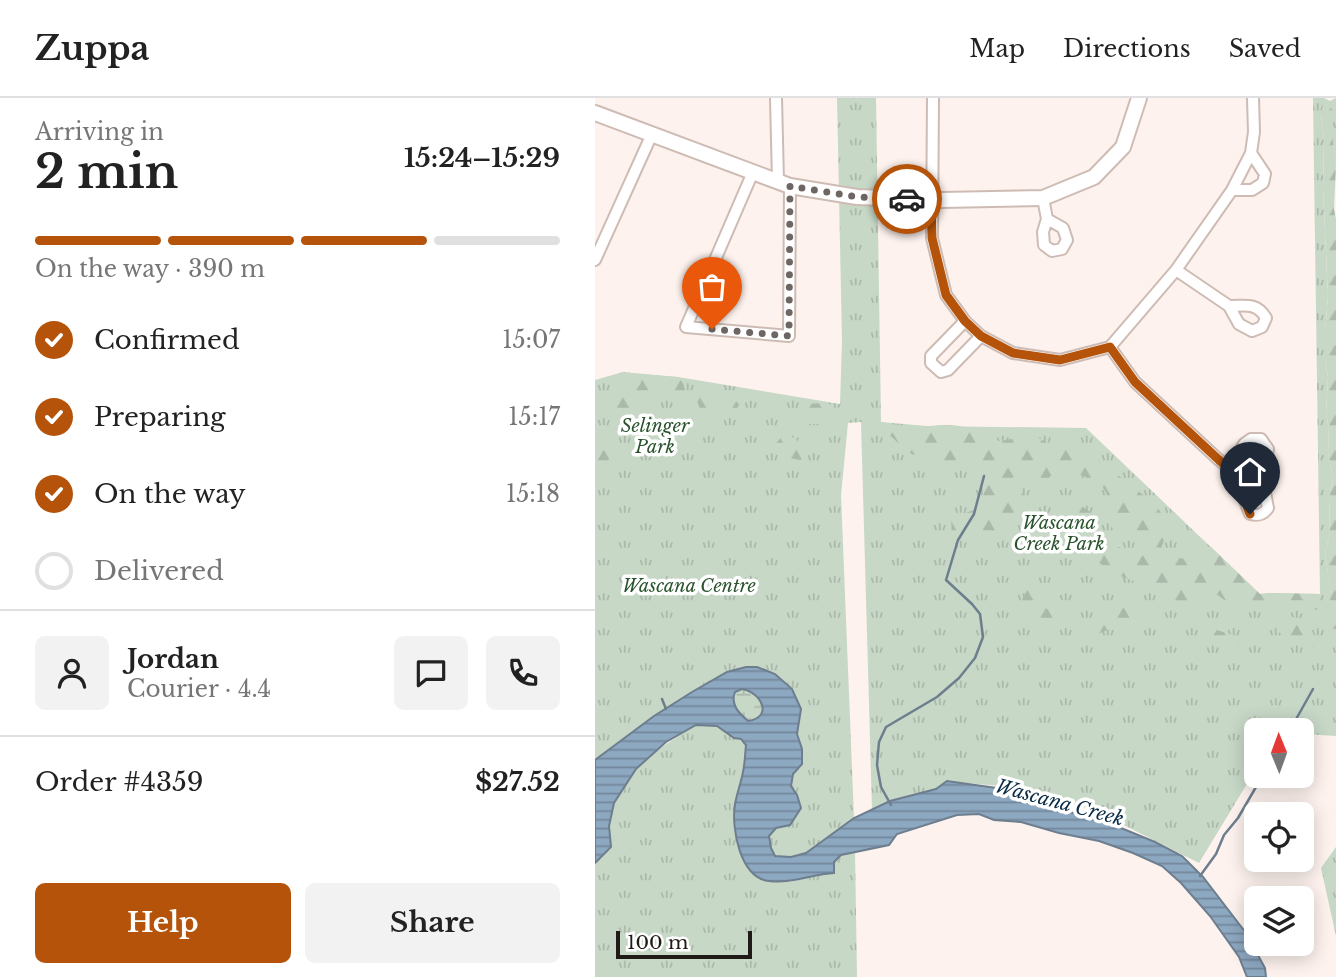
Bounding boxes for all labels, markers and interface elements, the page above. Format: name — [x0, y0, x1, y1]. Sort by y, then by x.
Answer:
text: Zuppa — [35, 28, 149, 69]
text: Map — [969, 34, 1025, 63]
text: Directions — [1063, 34, 1191, 63]
text: Saved — [1229, 34, 1301, 63]
text: Arriving in — [35, 118, 164, 146]
text: 15:24–15:29 — [404, 142, 560, 174]
text: 2 min — [35, 143, 178, 200]
courier — [872, 164, 942, 234]
icon: car — [888, 180, 926, 218]
text: On the way · 390 m — [35, 255, 265, 283]
pin — [682, 257, 742, 329]
icon: bag — [693, 268, 731, 306]
icon: check — [35, 321, 73, 359]
text: Confirmed — [94, 324, 239, 356]
text: 15:07 — [502, 326, 560, 354]
icon: check — [35, 398, 73, 436]
text: Preparing — [94, 401, 226, 433]
text: 15:17 — [508, 403, 560, 431]
park label: Selinger Park — [621, 415, 690, 458]
pin — [1220, 442, 1280, 514]
icon: home — [1231, 453, 1269, 491]
icon: check — [35, 475, 73, 513]
text: On the way — [94, 478, 246, 510]
text: 15:18 — [506, 480, 560, 508]
park label: Wascana Creek Park — [1014, 512, 1105, 555]
text: Delivered — [94, 555, 224, 587]
park label: Wascana Centre — [622, 575, 756, 597]
button: person — [35, 636, 109, 710]
button: chat — [394, 636, 468, 710]
button: phone — [486, 636, 560, 710]
text: Jordan — [127, 643, 219, 675]
text: Courier · 4.4 — [127, 675, 271, 703]
north arrow — [1244, 718, 1314, 788]
map controls — [1244, 718, 1314, 956]
text: Order #4359 — [35, 766, 203, 798]
text: $27.52 — [475, 766, 560, 798]
water label: Wascana Creek — [993, 774, 1126, 831]
button: locate — [1244, 802, 1314, 872]
button: Help — [35, 883, 291, 963]
button: Share — [305, 883, 560, 963]
button: layers — [1244, 886, 1314, 956]
scale bar — [616, 928, 753, 960]
text: 100 m — [627, 931, 688, 954]

